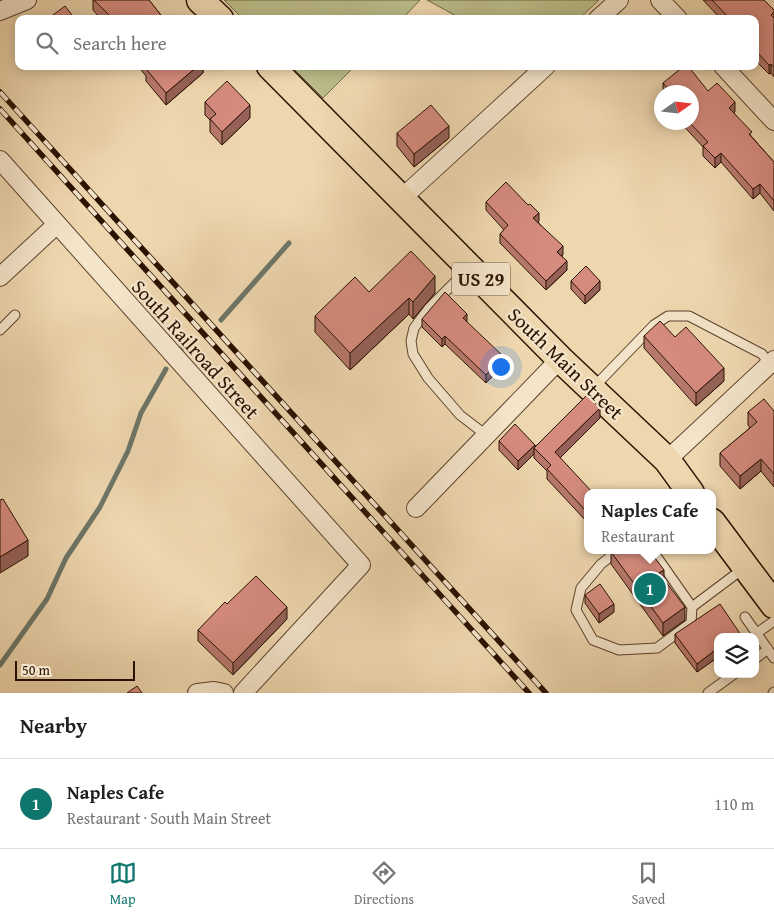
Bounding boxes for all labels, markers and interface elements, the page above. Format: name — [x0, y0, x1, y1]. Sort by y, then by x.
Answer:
search box — [15, 15, 759, 70]
icon: search — [33, 29, 61, 57]
text: Search here — [73, 29, 167, 57]
north arrow — [654, 85, 699, 130]
road number: US 29 — [452, 262, 510, 296]
street label: South Railroad Street — [125, 273, 267, 425]
street label: South Main Street — [502, 300, 630, 426]
your location — [488, 354, 514, 380]
popup — [584, 489, 716, 554]
text: Naples Cafe — [601, 496, 699, 524]
text: Restaurant — [601, 524, 675, 548]
pin: 1 — [634, 570, 666, 608]
map controls — [714, 633, 759, 678]
button: layers — [714, 633, 759, 678]
scale bar — [15, 658, 135, 681]
text: 50 m — [22, 660, 50, 680]
text: Nearby — [20, 710, 87, 741]
text: Naples Cafe — [67, 778, 164, 806]
text: 1 — [32, 792, 40, 816]
text: 110 m — [714, 792, 754, 816]
text: Restaurant · South Main Street — [67, 806, 271, 830]
tab: Map — [109, 859, 137, 909]
tab: Directions — [354, 859, 414, 909]
tab: Saved — [631, 859, 665, 909]

